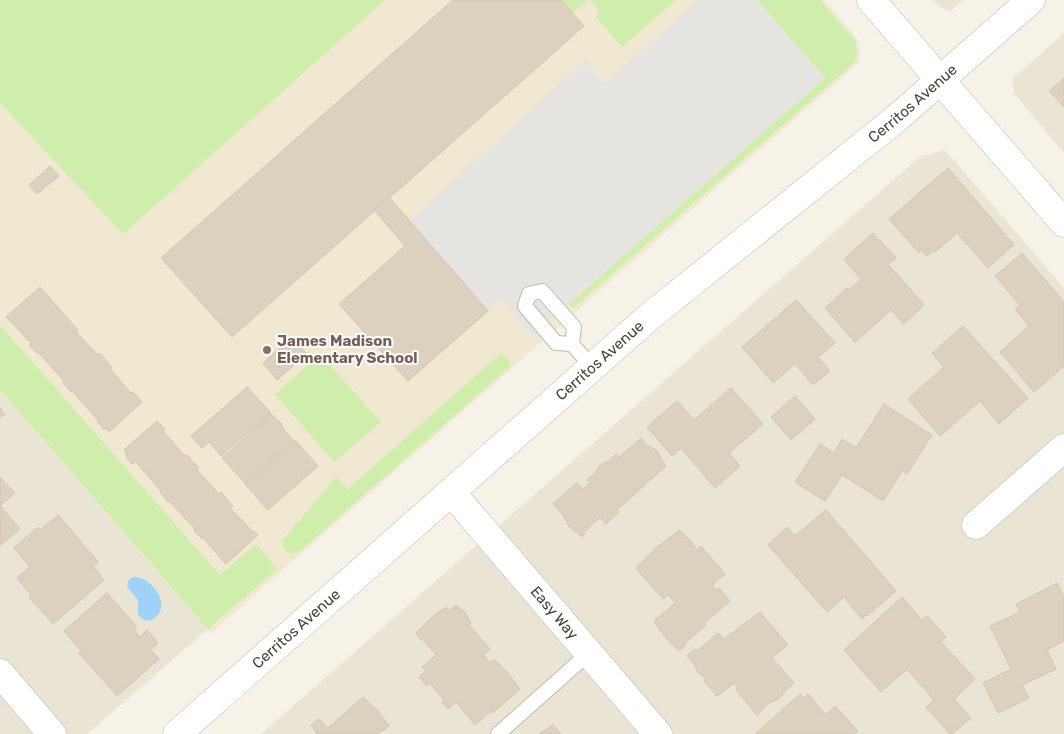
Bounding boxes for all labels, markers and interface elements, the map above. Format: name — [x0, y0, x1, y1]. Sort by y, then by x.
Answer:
street label: Cerritos Avenue — [864, 60, 961, 147]
street label: Cerritos Avenue — [552, 317, 647, 404]
place label: James Madison Elementary School — [277, 332, 418, 367]
marker: James Madison Elementary School — [261, 344, 273, 356]
street label: Easy Way — [527, 583, 582, 643]
street label: Cerritos Avenue — [248, 585, 344, 672]

